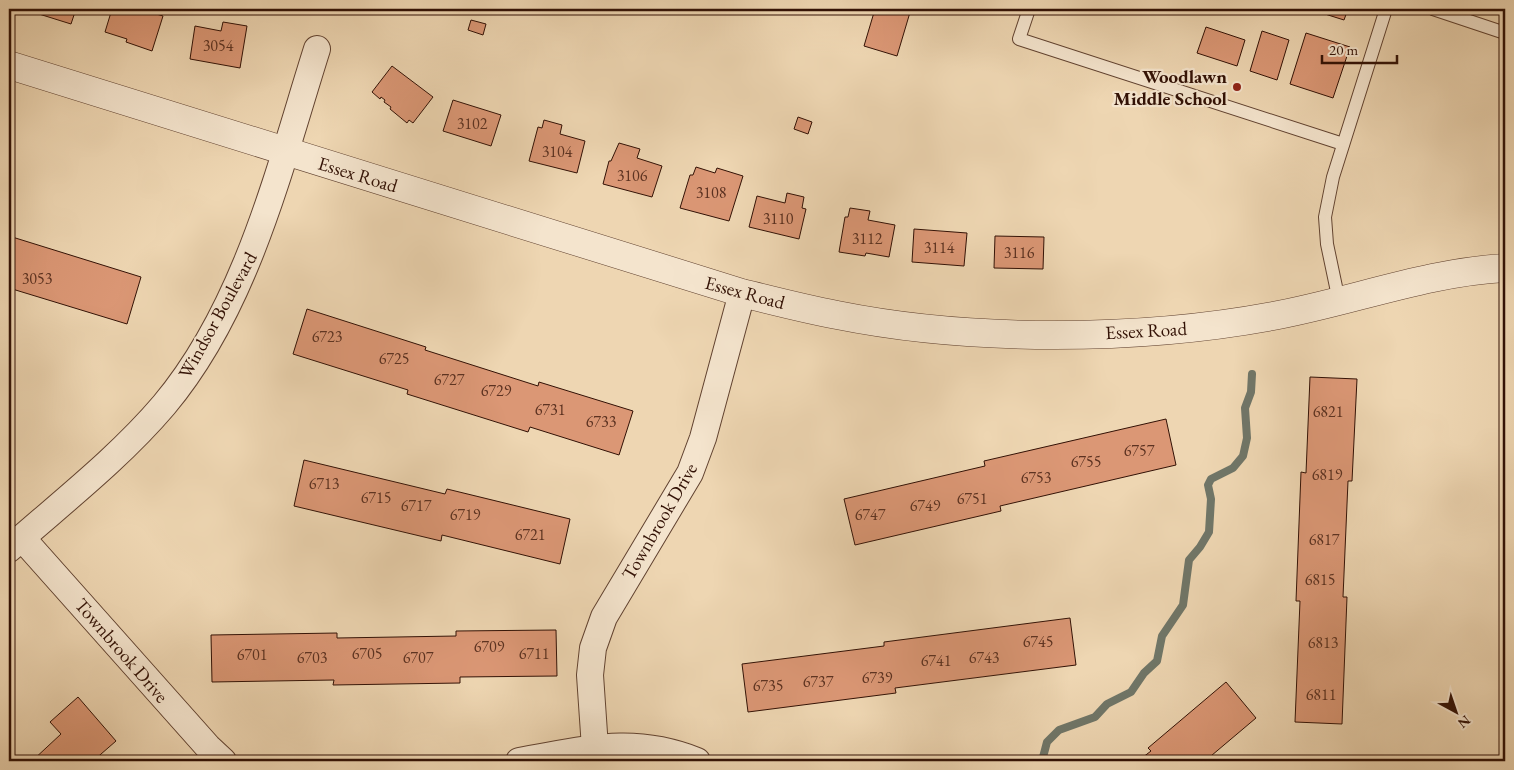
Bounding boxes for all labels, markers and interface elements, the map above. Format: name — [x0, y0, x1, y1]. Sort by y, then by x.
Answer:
scale bar — [1322, 32, 1396, 64]
house number: 3054 — [203, 35, 234, 56]
text: 20 m — [1329, 40, 1358, 59]
place label: Woodlawn Middle School — [1114, 64, 1228, 111]
marker: Woodlawn Middle School — [1231, 81, 1243, 93]
house number: 3102 — [457, 113, 488, 134]
house number: 3104 — [542, 141, 573, 162]
street label: Essex Road — [315, 151, 401, 199]
house number: 3106 — [617, 165, 648, 186]
house number: 3108 — [696, 182, 727, 203]
house number: 3110 — [763, 208, 794, 229]
house number: 3112 — [852, 228, 883, 249]
house number: 3114 — [924, 237, 955, 258]
house number: 3116 — [1004, 242, 1035, 263]
street label: Windsor Boulevard — [172, 247, 263, 383]
house number: 3053 — [22, 268, 53, 289]
street label: Essex Road — [702, 270, 788, 315]
street label: Essex Road — [1104, 316, 1188, 345]
house number: 6723 — [312, 326, 343, 347]
house number: 6725 — [379, 348, 409, 369]
house number: 6727 — [434, 369, 465, 390]
house number: 6729 — [481, 380, 512, 401]
house number: 6731 — [535, 399, 565, 420]
house number: 6821 — [1313, 401, 1343, 422]
house number: 6733 — [586, 411, 617, 432]
house number: 6757 — [1124, 440, 1155, 461]
house number: 6755 — [1071, 451, 1101, 472]
street label: Townbrook Drive — [616, 458, 703, 584]
house number: 6819 — [1312, 464, 1343, 485]
house number: 6753 — [1021, 467, 1052, 488]
house number: 6713 — [309, 473, 340, 494]
house number: 6715 — [361, 487, 391, 508]
house number: 6751 — [957, 488, 987, 509]
house number: 6717 — [401, 495, 432, 516]
house number: 6749 — [910, 495, 941, 516]
house number: 6719 — [450, 504, 481, 525]
house number: 6747 — [855, 504, 886, 525]
house number: 6721 — [515, 524, 545, 545]
house number: 6817 — [1309, 529, 1340, 550]
house number: 6815 — [1305, 569, 1335, 590]
street label: Townbrook Drive — [69, 593, 174, 708]
house number: 6745 — [1023, 631, 1053, 652]
house number: 6813 — [1308, 632, 1339, 653]
house number: 6709 — [474, 636, 505, 657]
house number: 6705 — [352, 643, 382, 664]
house number: 6711 — [519, 643, 549, 664]
house number: 6701 — [237, 644, 267, 665]
house number: 6703 — [297, 647, 328, 668]
house number: 6707 — [403, 647, 434, 668]
house number: 6743 — [969, 647, 1000, 668]
house number: 6741 — [921, 650, 951, 671]
house number: 6739 — [862, 667, 893, 688]
house number: 6737 — [803, 671, 834, 692]
house number: 6735 — [753, 675, 783, 696]
house number: 6811 — [1306, 684, 1336, 705]
north arrow — [1432, 688, 1482, 738]
text: N — [1454, 711, 1474, 733]

